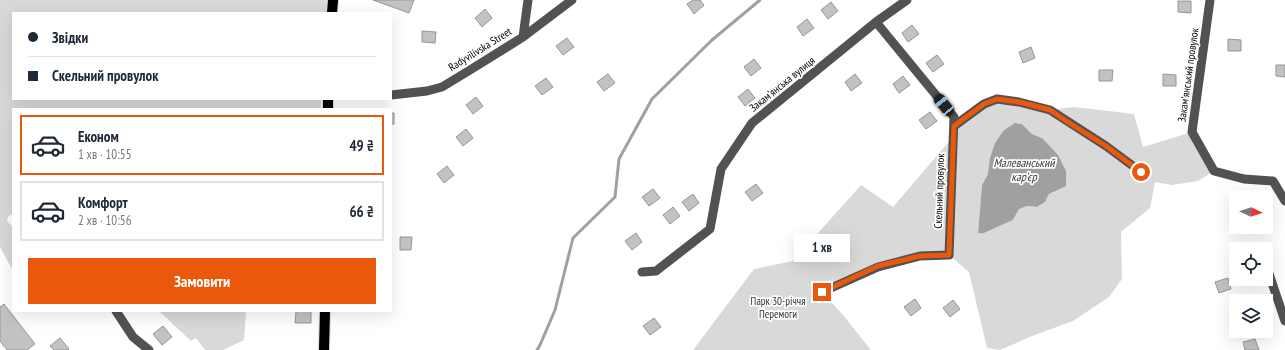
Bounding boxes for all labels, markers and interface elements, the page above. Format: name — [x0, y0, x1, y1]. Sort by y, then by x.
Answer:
street label: Radyvilivska Street — [446, 24, 514, 74]
street label: Закамʼянський провулок — [1174, 26, 1202, 123]
text: Звідки — [52, 28, 88, 47]
street label: Закамʼянська вулиця — [746, 53, 818, 115]
text: Скельний провулок — [52, 66, 158, 85]
car — [932, 92, 956, 118]
icon: car — [30, 127, 66, 163]
text: Економ — [78, 127, 119, 146]
text: 49 ₴ — [349, 136, 374, 155]
text: 1 хв · 10:55 — [78, 146, 132, 163]
street label: Скельний провулок — [931, 152, 947, 229]
water label: Малеванський кар'єр — [993, 155, 1056, 184]
route start — [1132, 163, 1150, 181]
north arrow — [1229, 190, 1273, 234]
map controls — [1229, 190, 1273, 338]
icon: car — [30, 193, 66, 229]
text: Комфорт — [78, 193, 128, 212]
text: 66 ₴ — [349, 202, 374, 221]
text: 2 хв · 10:56 — [78, 212, 132, 229]
callout: 1 хв — [794, 234, 850, 262]
text: 1 хв — [812, 239, 832, 256]
button: locate — [1229, 242, 1273, 286]
button: Замовити — [28, 258, 376, 304]
route end — [813, 283, 831, 301]
park label: Парк 30-річчя Перемоги — [751, 294, 805, 321]
button: layers — [1229, 294, 1273, 338]

